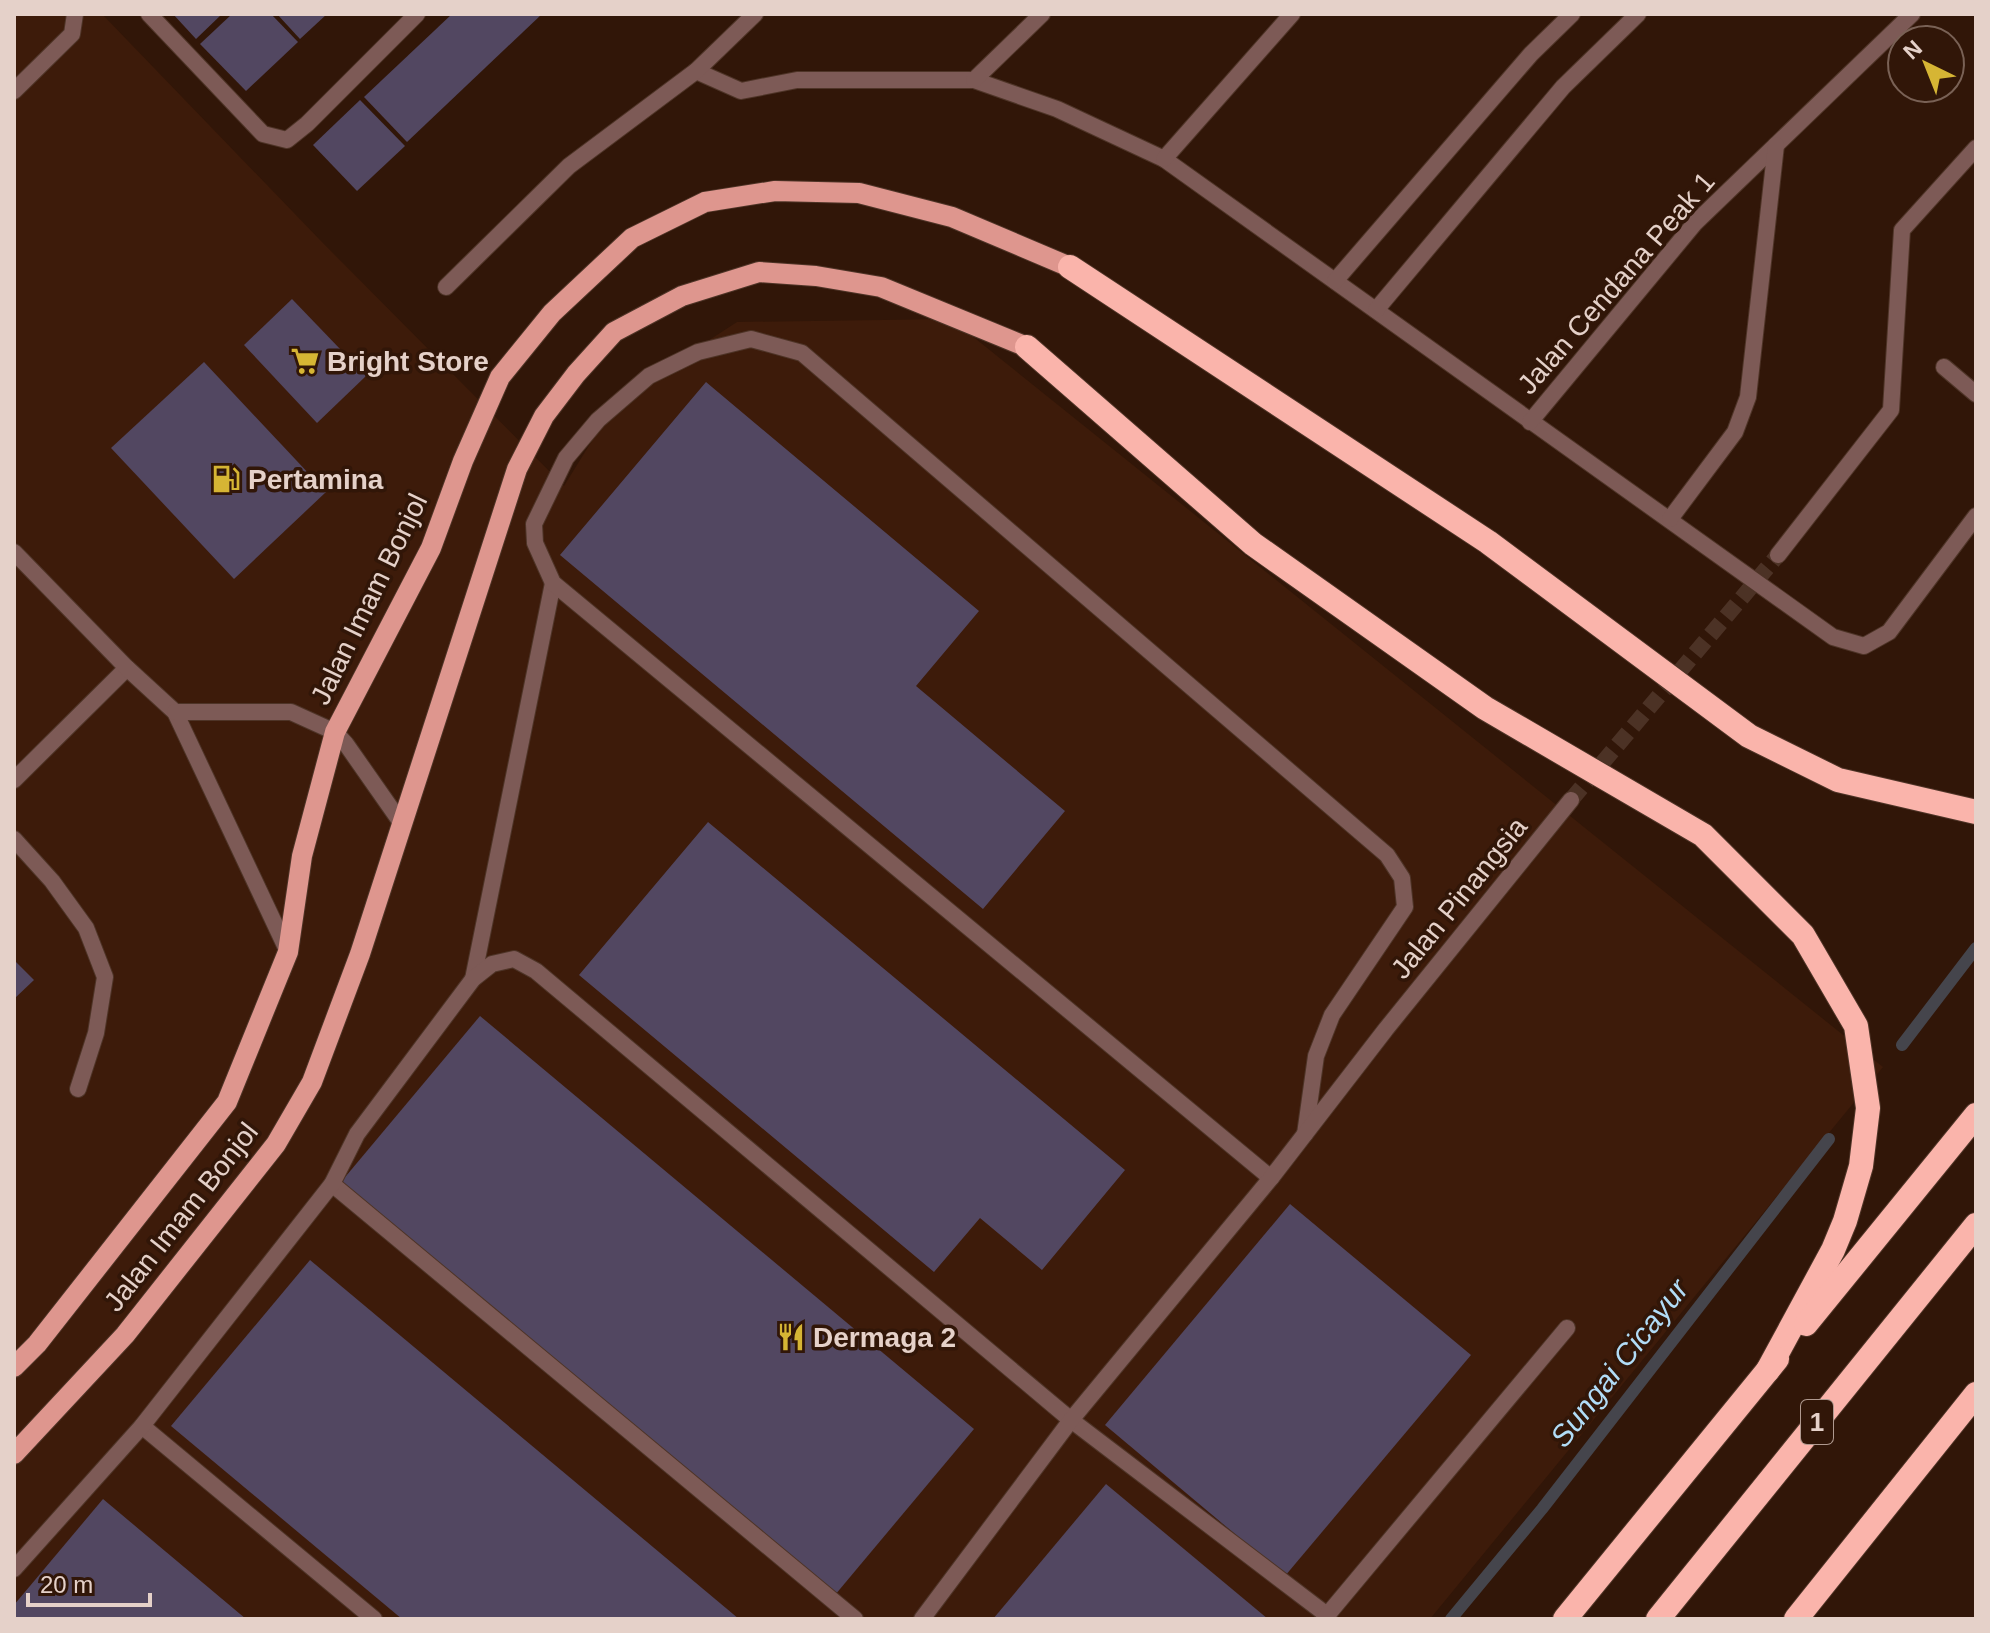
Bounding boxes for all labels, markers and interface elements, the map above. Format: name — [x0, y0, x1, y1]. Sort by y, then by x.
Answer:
north arrow — [1886, 24, 1966, 104]
text: N — [1898, 35, 1927, 64]
street label: Jalan Cendana Peak 1 — [1511, 166, 1721, 400]
supermarket icon: Bright Store — [290, 346, 320, 376]
place label: Bright Store — [327, 346, 489, 377]
fuel station icon: Pertamina — [211, 464, 241, 494]
place label: Pertamina — [248, 464, 384, 495]
street label: Jalan Imam Bonjol — [305, 489, 433, 709]
street label: Jalan Pinangsia — [1385, 811, 1534, 985]
street label: Jalan Imam Bonjol — [98, 1117, 264, 1317]
water label: Sungai Cicayur — [1543, 1272, 1695, 1453]
restaurant icon: Dermaga 2 — [776, 1322, 806, 1352]
place label: Dermaga 2 — [813, 1322, 956, 1353]
road number: 1 — [1801, 1400, 1833, 1444]
scale bar — [28, 1557, 150, 1607]
text: 20 m — [40, 1571, 93, 1598]

